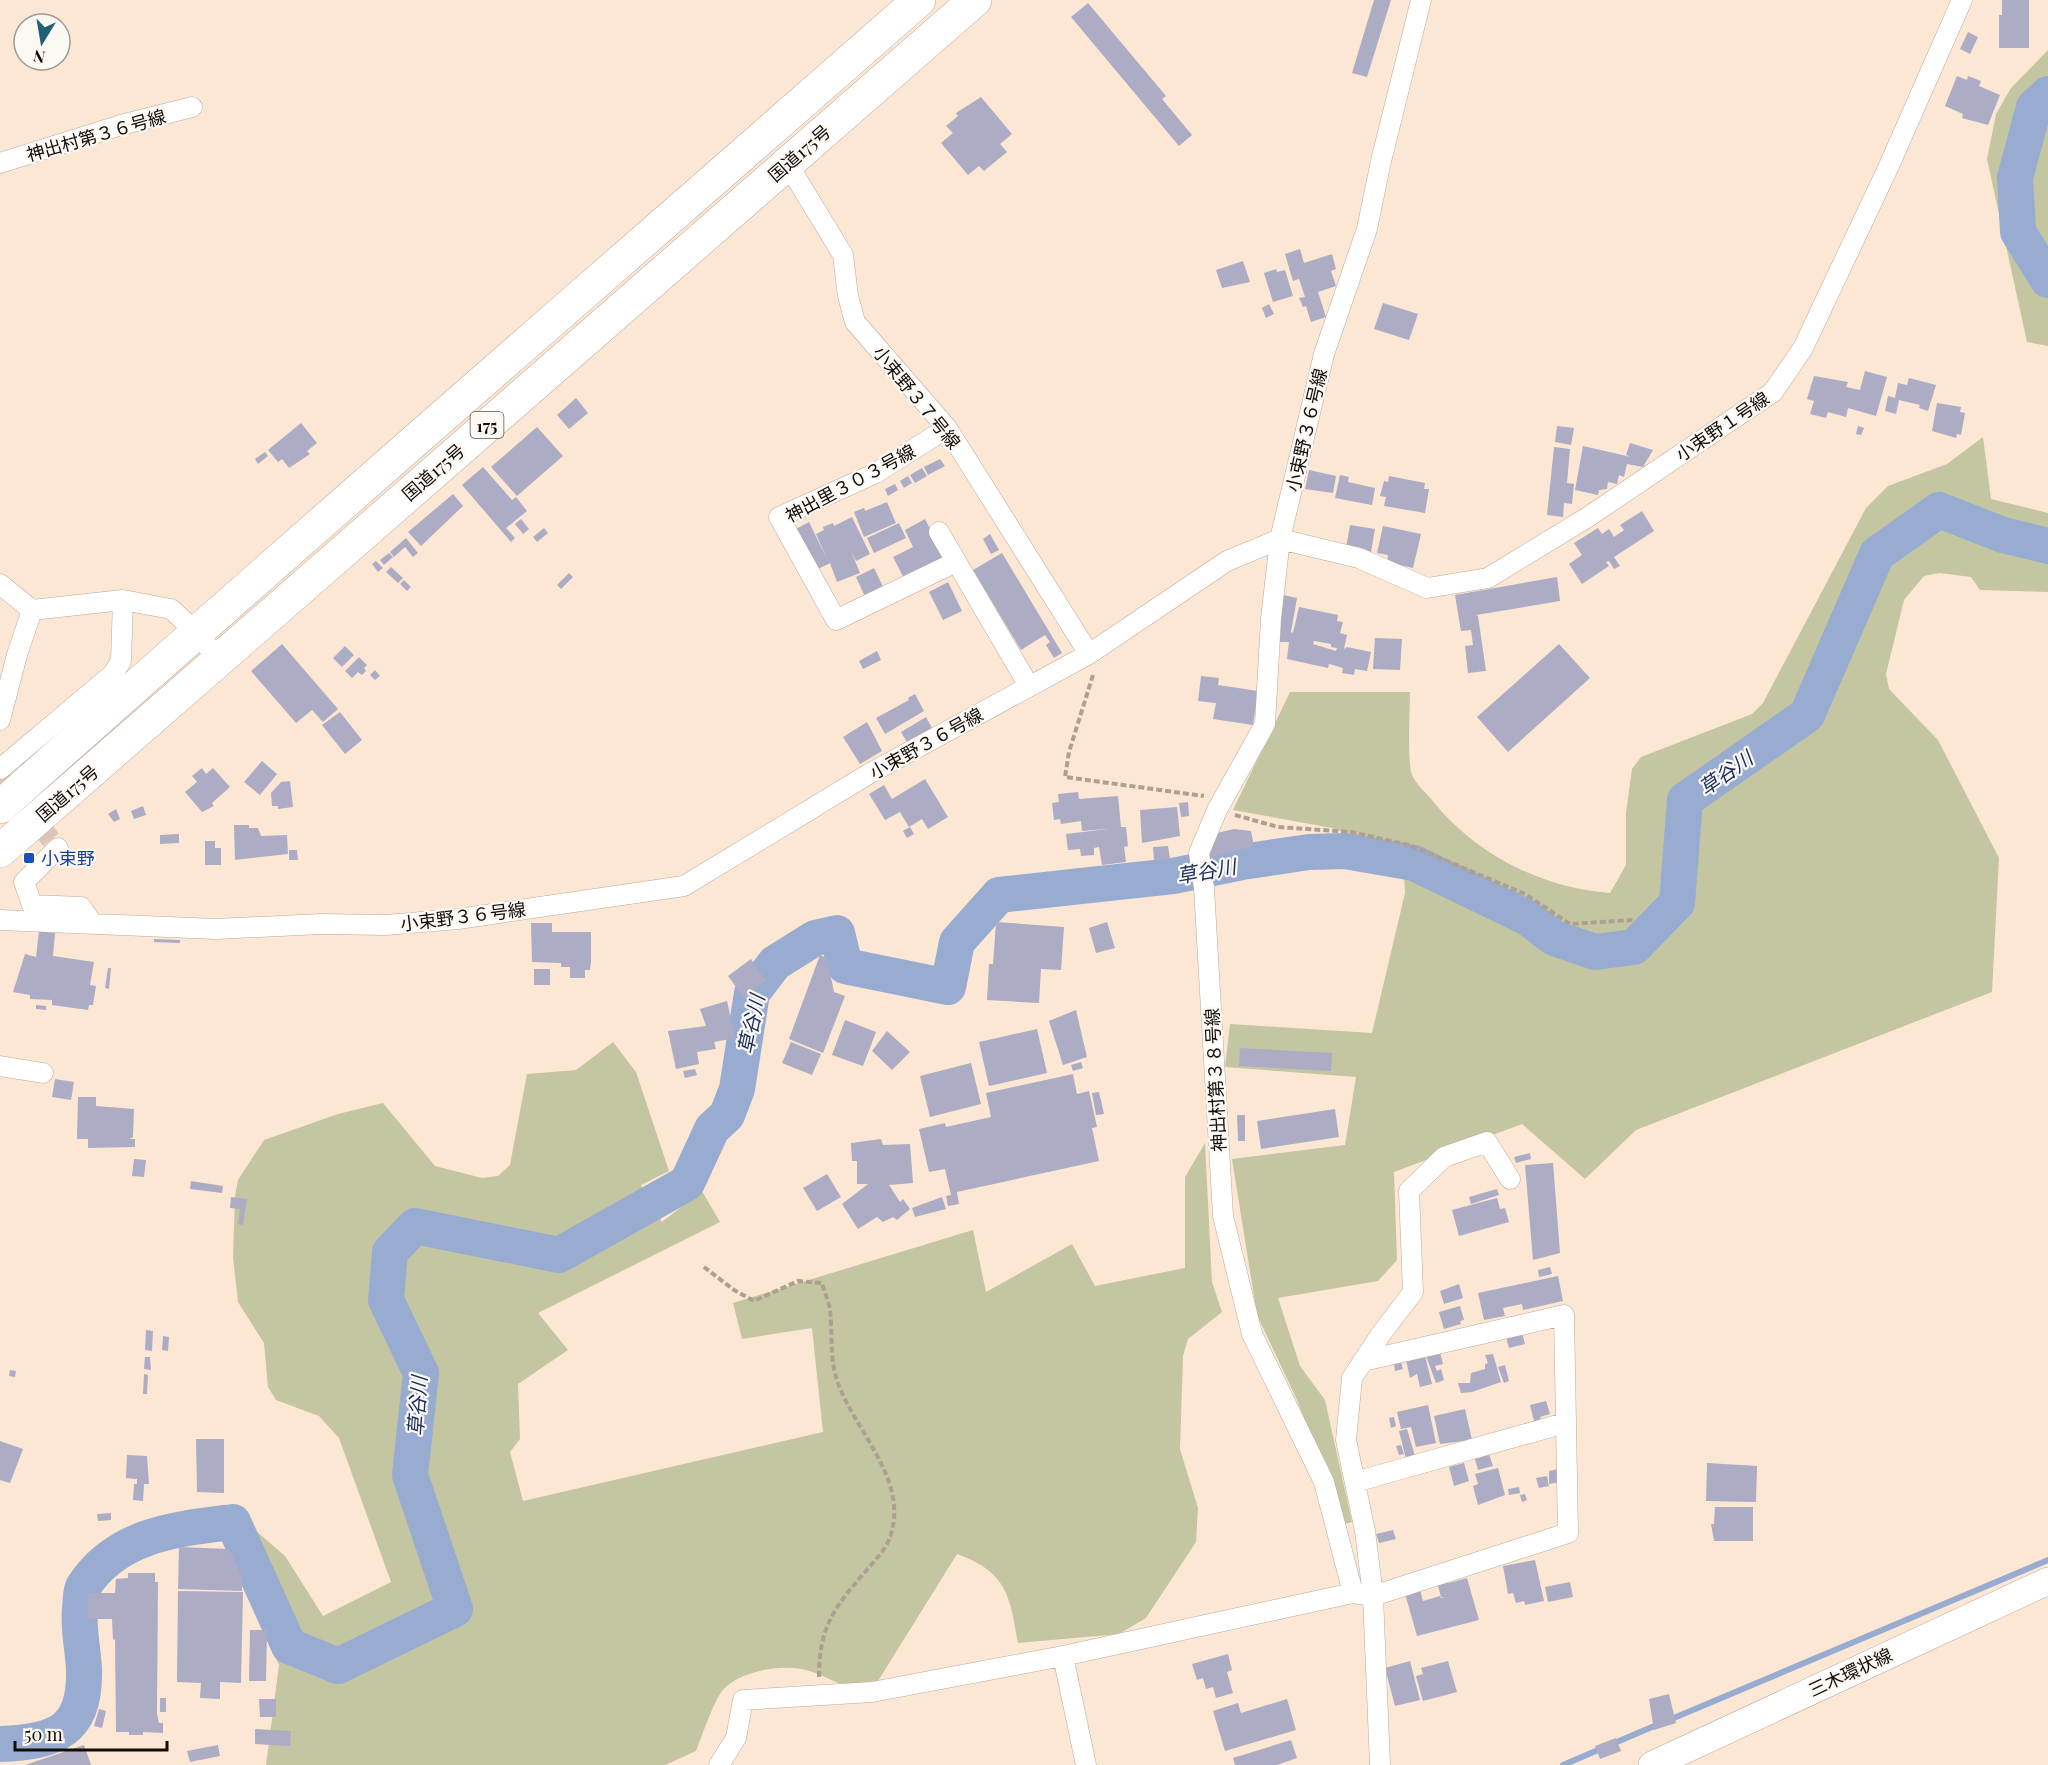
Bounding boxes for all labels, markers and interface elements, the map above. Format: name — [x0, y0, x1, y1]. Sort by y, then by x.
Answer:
north arrow — [12, 12, 72, 72]
text: N — [31, 46, 47, 69]
street label: 神出村第３６号線 — [23, 104, 169, 166]
street label: 国道175号 — [763, 119, 835, 187]
street label: 小束野３７号線 — [868, 340, 966, 454]
street label: 小束野３６号線 — [1280, 366, 1332, 494]
street label: 小束野１号線 — [1671, 386, 1773, 466]
road number: 175 — [470, 412, 504, 438]
street label: 国道175号 — [397, 438, 469, 506]
street label: 神出里３０３号線 — [781, 439, 919, 527]
street label: 小束野３６号線 — [865, 702, 987, 784]
water label: 草谷川 — [1693, 743, 1759, 800]
street label: 国道175号 — [31, 759, 103, 827]
place label: 小束野 — [41, 846, 95, 870]
marker: 小束野 — [22, 851, 36, 865]
water label: 草谷川 — [1174, 851, 1240, 889]
street label: 小束野３６号線 — [399, 896, 527, 936]
water label: 草谷川 — [731, 990, 770, 1056]
street label: 神出村第３８号線 — [1199, 1007, 1231, 1153]
water label: 草谷川 — [400, 1373, 432, 1437]
street label: 三木環状線 — [1804, 1642, 1896, 1702]
scale bar — [15, 1714, 166, 1752]
text: 50 m — [24, 1722, 63, 1746]

